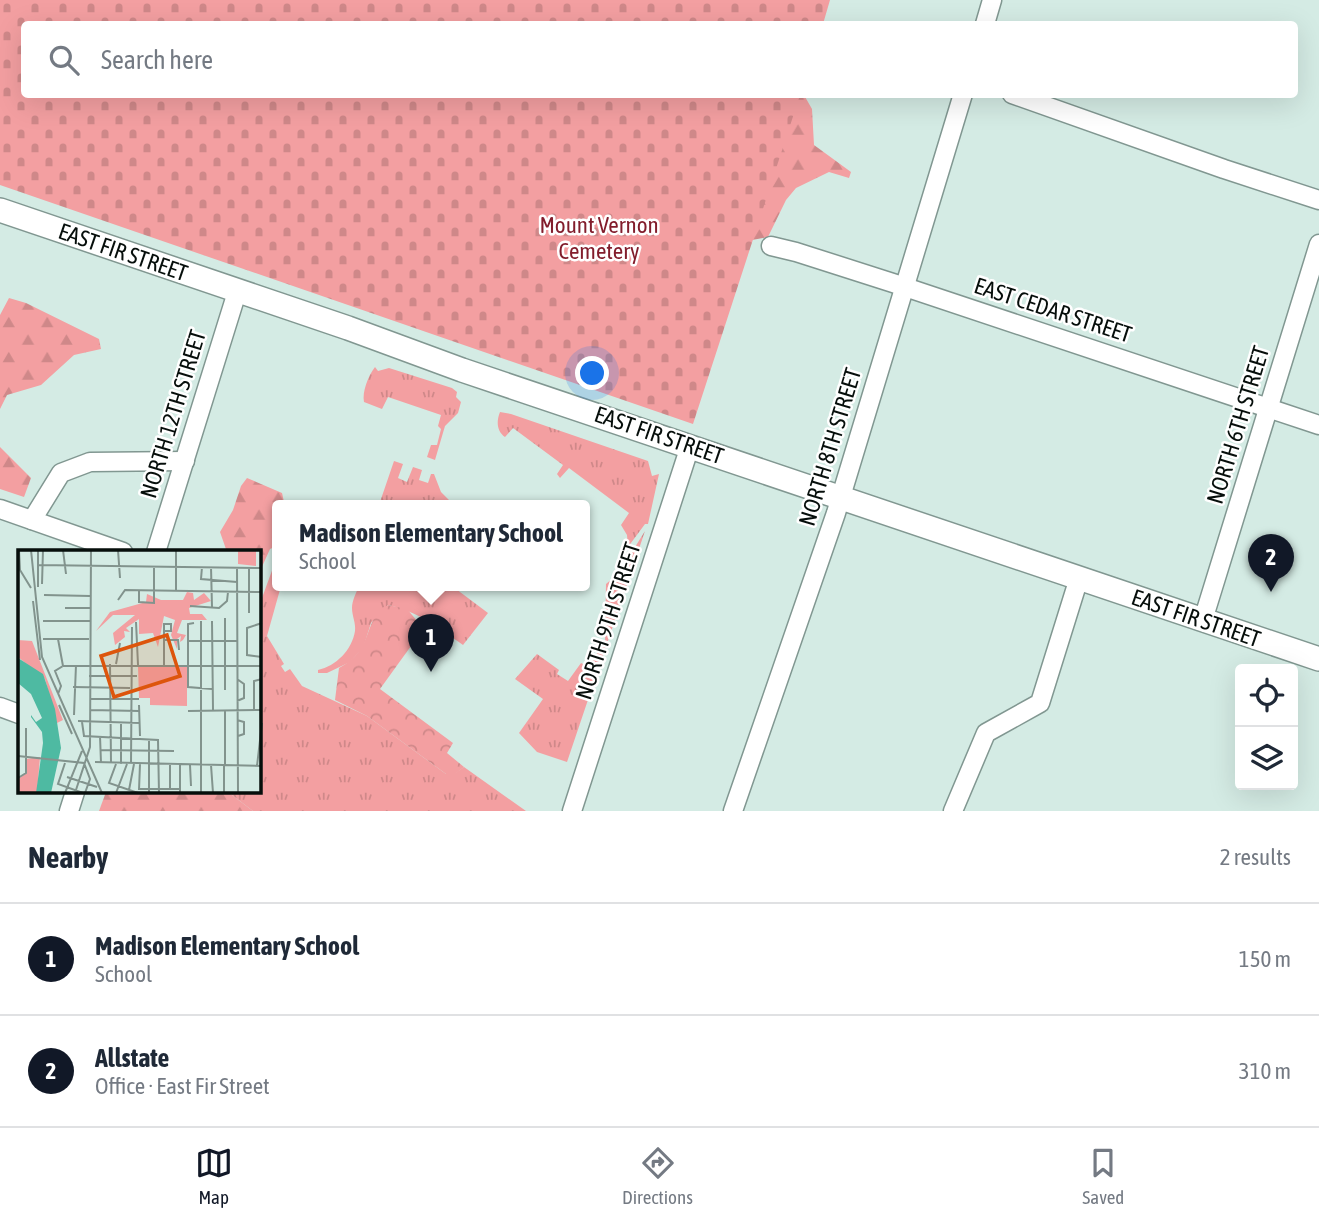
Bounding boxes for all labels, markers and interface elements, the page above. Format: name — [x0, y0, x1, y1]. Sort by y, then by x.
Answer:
search box — [21, 21, 1298, 98]
icon: search — [45, 41, 83, 79]
text: Search here — [101, 45, 213, 75]
park label: Mount Vernon Cemetery — [539, 212, 659, 264]
street label: EAST FIR STREET — [55, 218, 191, 286]
street label: EAST CEDAR STREET — [971, 272, 1135, 348]
street label: NORTH 12TH STREET — [135, 327, 211, 501]
street label: NORTH 6TH STREET — [1202, 343, 1274, 507]
your location — [575, 356, 609, 390]
street label: NORTH 8TH STREET — [794, 365, 866, 529]
street label: EAST FIR STREET — [591, 401, 727, 469]
popup — [272, 500, 590, 591]
text: Madison Elementary School — [299, 518, 563, 548]
pin: 2 — [1248, 534, 1294, 592]
street label: NORTH 9TH STREET — [570, 539, 646, 703]
text: School — [299, 548, 356, 574]
inset map — [18, 550, 261, 794]
street label: EAST FIR STREET — [1128, 584, 1264, 652]
pin: 1 — [408, 614, 454, 672]
map controls — [1235, 664, 1298, 790]
button: locate — [1235, 664, 1298, 727]
button: layers — [1235, 727, 1298, 790]
text: Nearby — [28, 840, 108, 874]
text: 2 results — [1220, 844, 1291, 870]
text: Madison Elementary School — [95, 931, 359, 961]
text: 1 — [46, 946, 56, 972]
text: 150 m — [1239, 946, 1291, 972]
text: School — [95, 961, 152, 987]
text: Allstate — [95, 1043, 169, 1073]
text: 2 — [46, 1058, 56, 1084]
text: 310 m — [1239, 1058, 1291, 1084]
text: Office · East Fir Street — [95, 1073, 270, 1099]
tab: Map — [195, 1144, 233, 1208]
tab: Directions — [622, 1144, 693, 1208]
tab: Saved — [1082, 1144, 1124, 1208]

